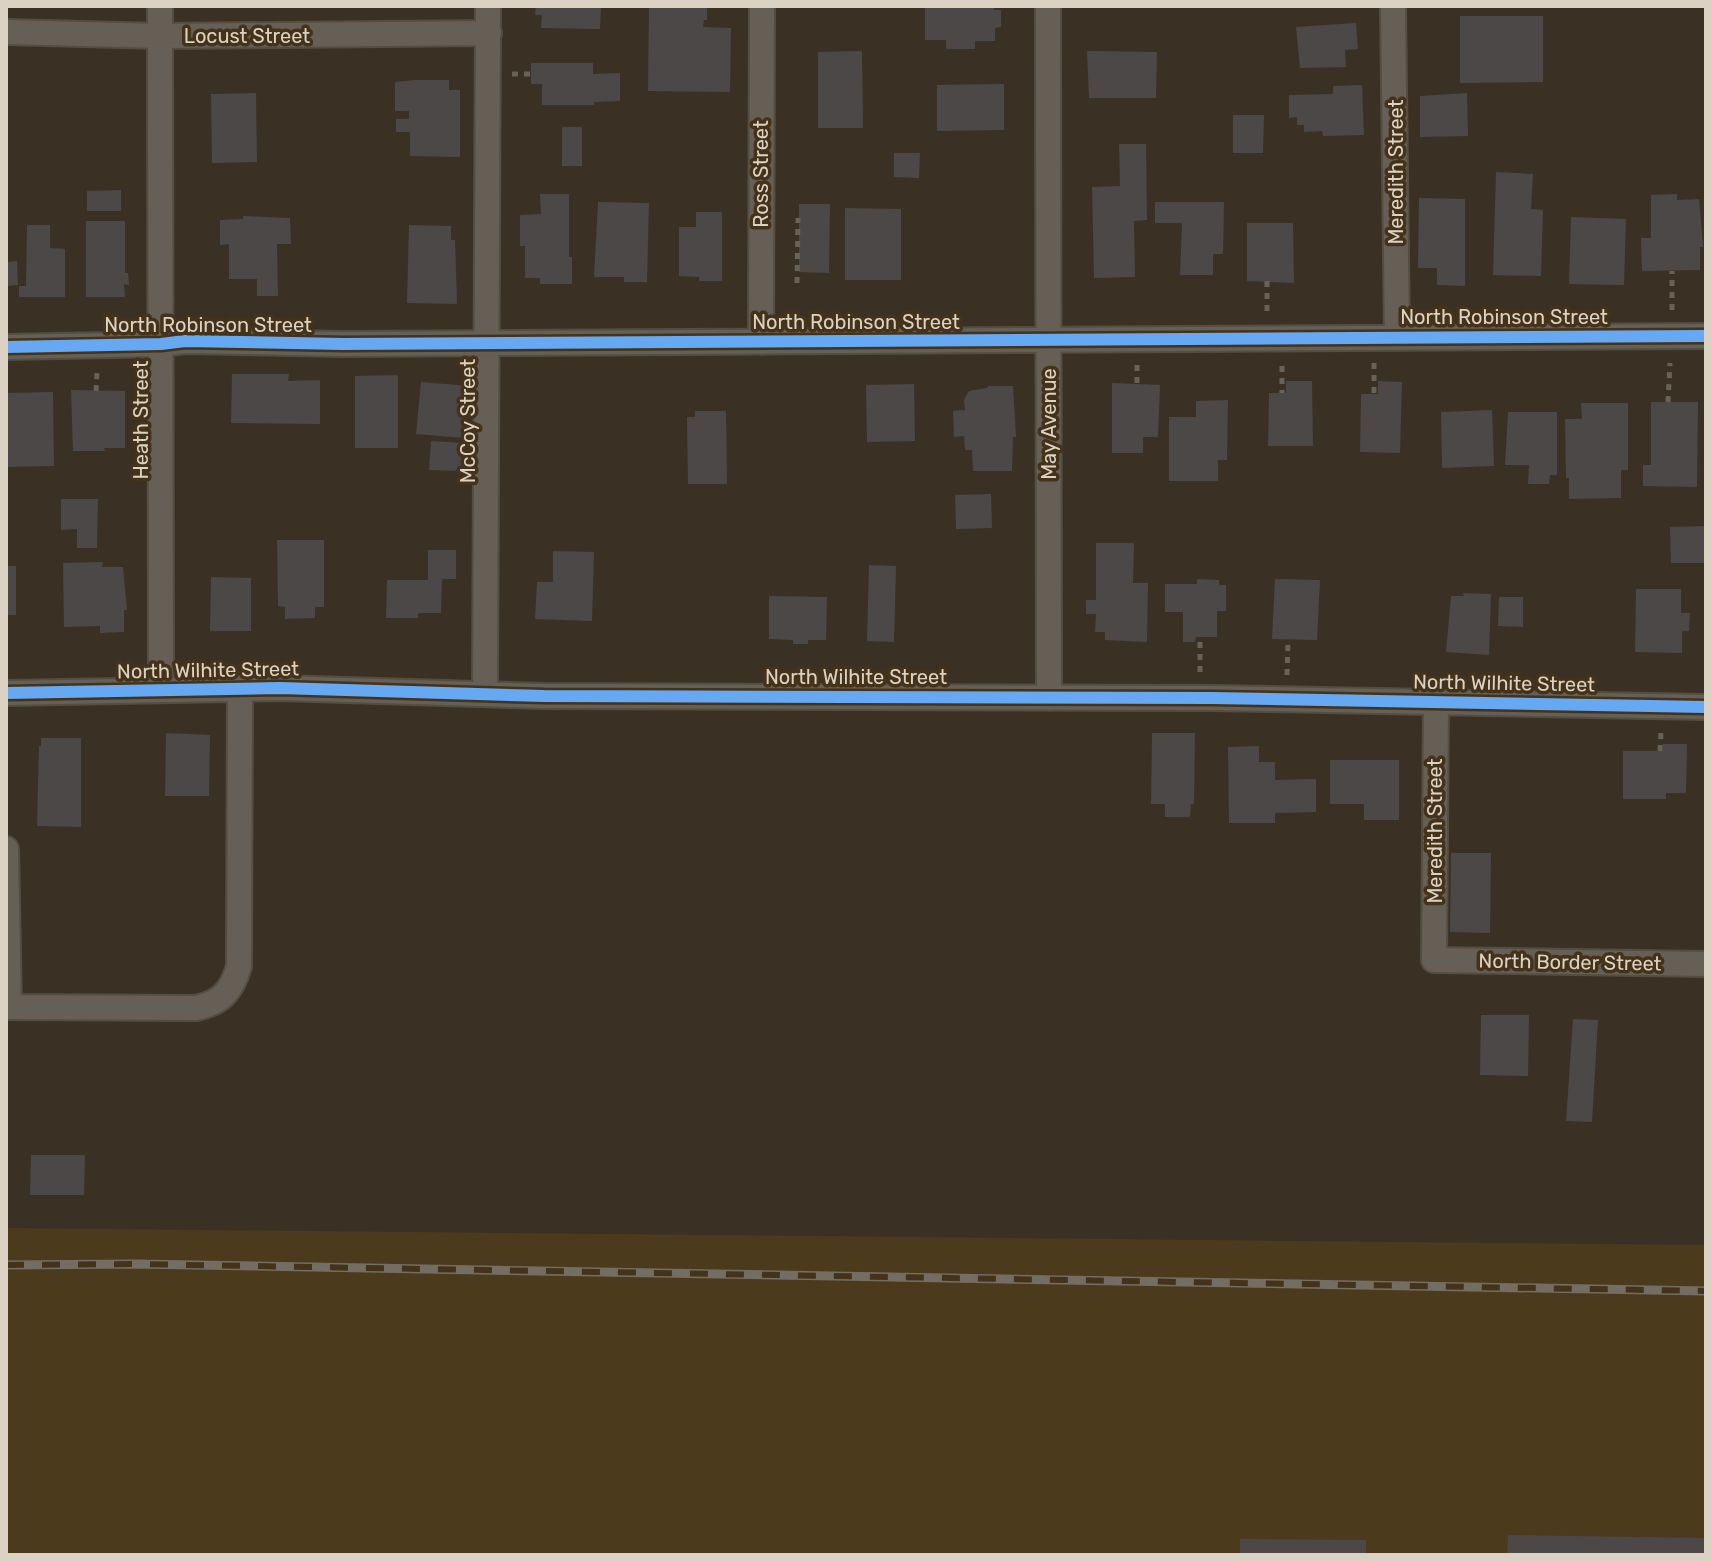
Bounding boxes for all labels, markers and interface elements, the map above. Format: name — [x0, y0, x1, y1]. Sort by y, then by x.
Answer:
street label: Locust Street — [184, 24, 310, 48]
street label: Meredith Street — [1384, 99, 1408, 245]
street label: Ross Street — [749, 120, 773, 228]
street label: North Robinson Street — [1400, 305, 1608, 329]
street label: North Robinson Street — [752, 310, 960, 334]
street label: North Robinson Street — [104, 313, 312, 337]
street label: McCoy Street — [456, 359, 480, 483]
street label: Heath Street — [129, 360, 153, 480]
street label: May Avenue — [1037, 368, 1061, 480]
street label: North Wilhite Street — [117, 656, 299, 684]
street label: North Wilhite Street — [765, 665, 947, 689]
street label: North Wilhite Street — [1413, 669, 1595, 697]
street label: Meredith Street — [1423, 758, 1447, 904]
street label: North Border Street — [1478, 948, 1662, 976]

